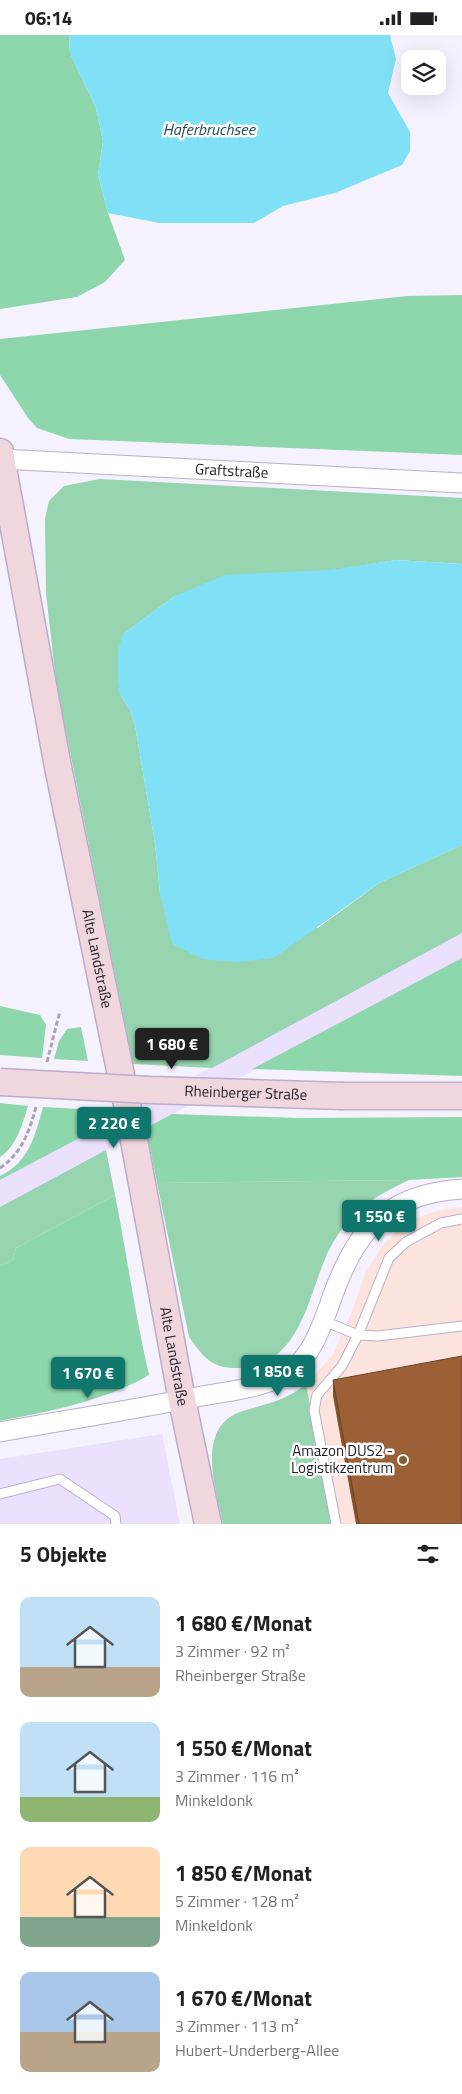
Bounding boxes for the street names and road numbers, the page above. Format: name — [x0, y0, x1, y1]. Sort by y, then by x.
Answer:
street label: Graftstraße — [194, 457, 269, 484]
street label: Alte Landstraße — [76, 907, 119, 1010]
street label: Rheinberger Straße — [184, 1079, 307, 1106]
street label: Alte Landstraße — [154, 1305, 195, 1408]

